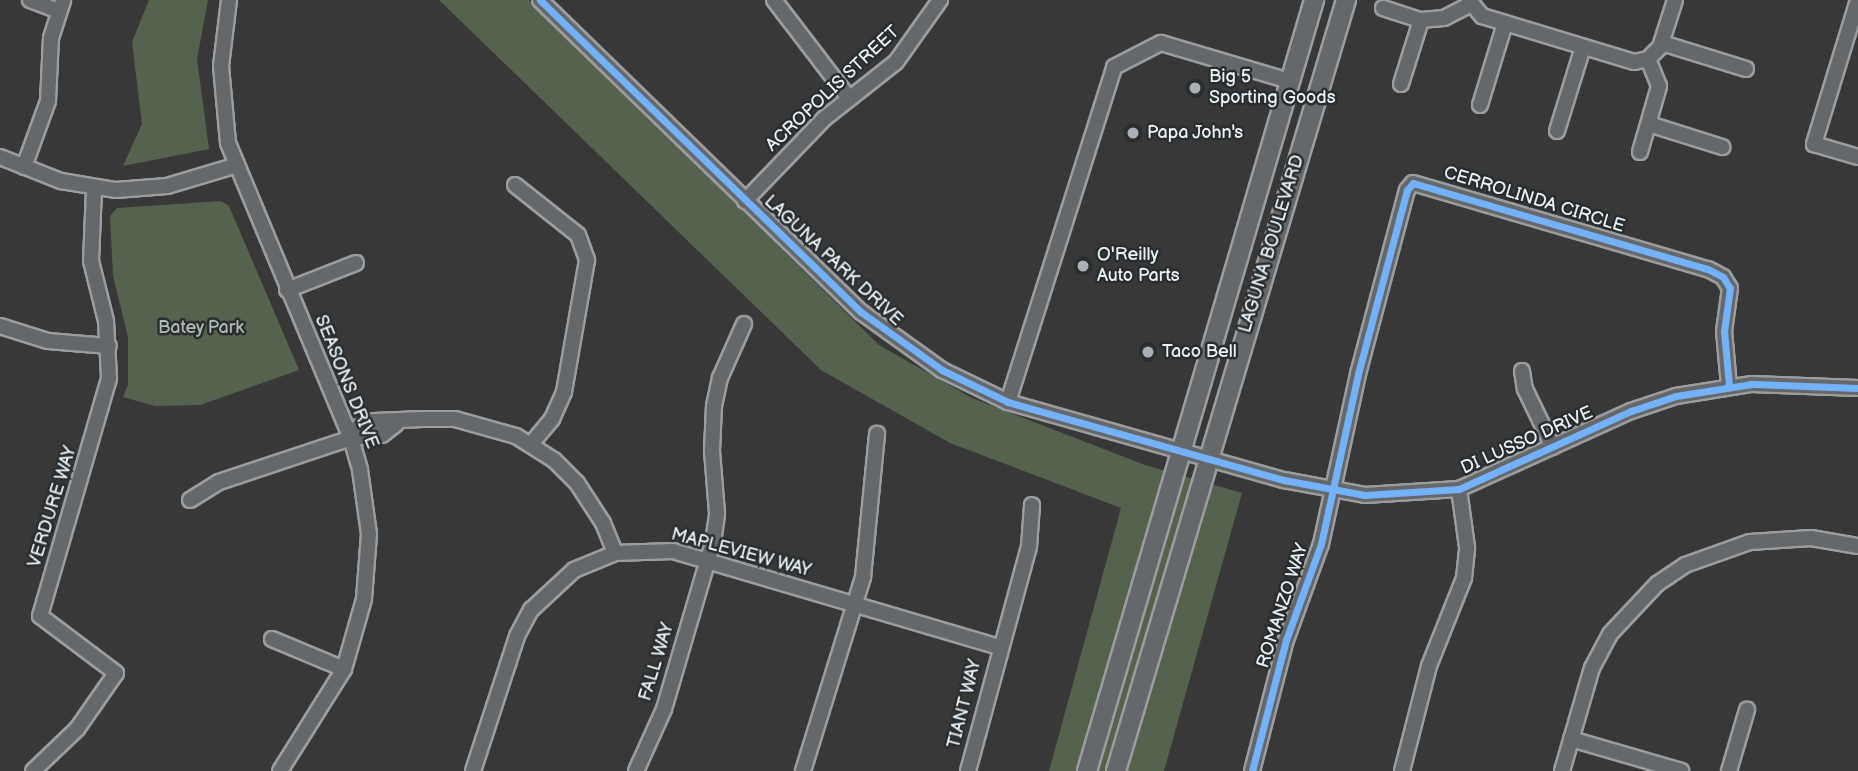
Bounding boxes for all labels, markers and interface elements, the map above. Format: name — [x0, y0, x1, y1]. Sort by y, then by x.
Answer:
street label: ACROPOLIS STREET — [762, 21, 904, 157]
place label: Big 5 Sporting Goods — [1209, 67, 1336, 110]
marker: Big 5 Sporting Goods — [1187, 80, 1203, 96]
place label: Papa John's — [1147, 122, 1244, 144]
marker: Papa John's — [1125, 125, 1141, 141]
street label: LAGUNA BOULEVARD — [1235, 152, 1309, 336]
street label: CERROLINDA CIRCLE — [1441, 162, 1627, 238]
street label: LAGUNA PARK DRIVE — [759, 191, 907, 331]
place label: O'Reilly Auto Parts — [1097, 245, 1180, 288]
marker: O'Reilly Auto Parts — [1075, 258, 1091, 274]
street label: SEASONS DRIVE — [309, 312, 383, 452]
park label: Batey Park — [157, 317, 245, 339]
place label: Taco Bell — [1162, 341, 1237, 363]
marker: Taco Bell — [1140, 344, 1156, 360]
street label: DI LUSSO DRIVE — [1458, 402, 1596, 480]
street label: VERDURE WAY — [24, 443, 82, 571]
street label: MAPLEVIEW WAY — [668, 524, 814, 582]
street label: ROMANZO WAY — [1253, 541, 1313, 671]
street label: FALL WAY — [635, 620, 679, 704]
street label: TIANT WAY — [943, 657, 987, 751]

